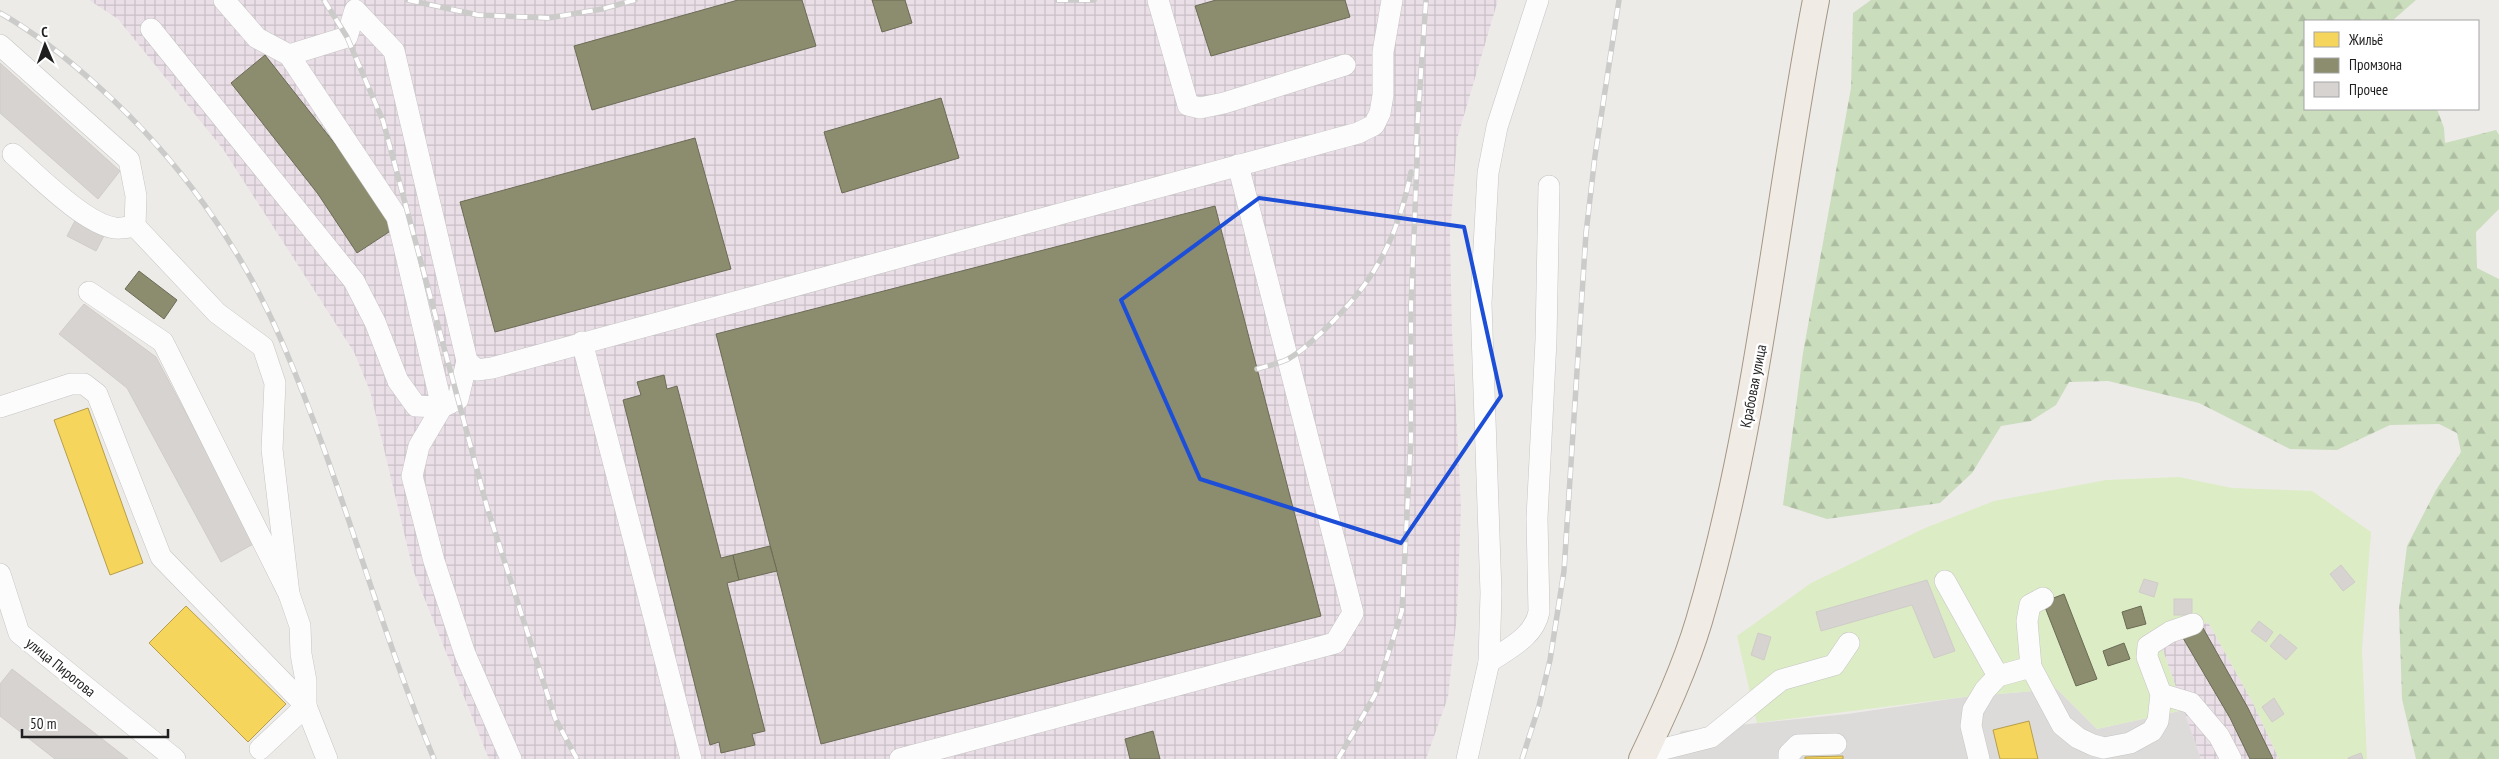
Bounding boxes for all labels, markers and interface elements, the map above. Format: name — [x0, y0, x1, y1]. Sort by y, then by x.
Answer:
north arrow — [20, 20, 70, 70]
legend — [2304, 20, 2479, 110]
text: С — [41, 23, 49, 41]
text: Жильё — [2348, 30, 2383, 49]
text: Промзона — [2349, 55, 2402, 74]
text: Прочее — [2349, 80, 2388, 99]
street label: Крабовая улица — [1736, 343, 1770, 429]
street label: улица Пирогова — [22, 633, 100, 701]
scale bar — [22, 706, 169, 738]
text: 50 m — [30, 714, 56, 733]

